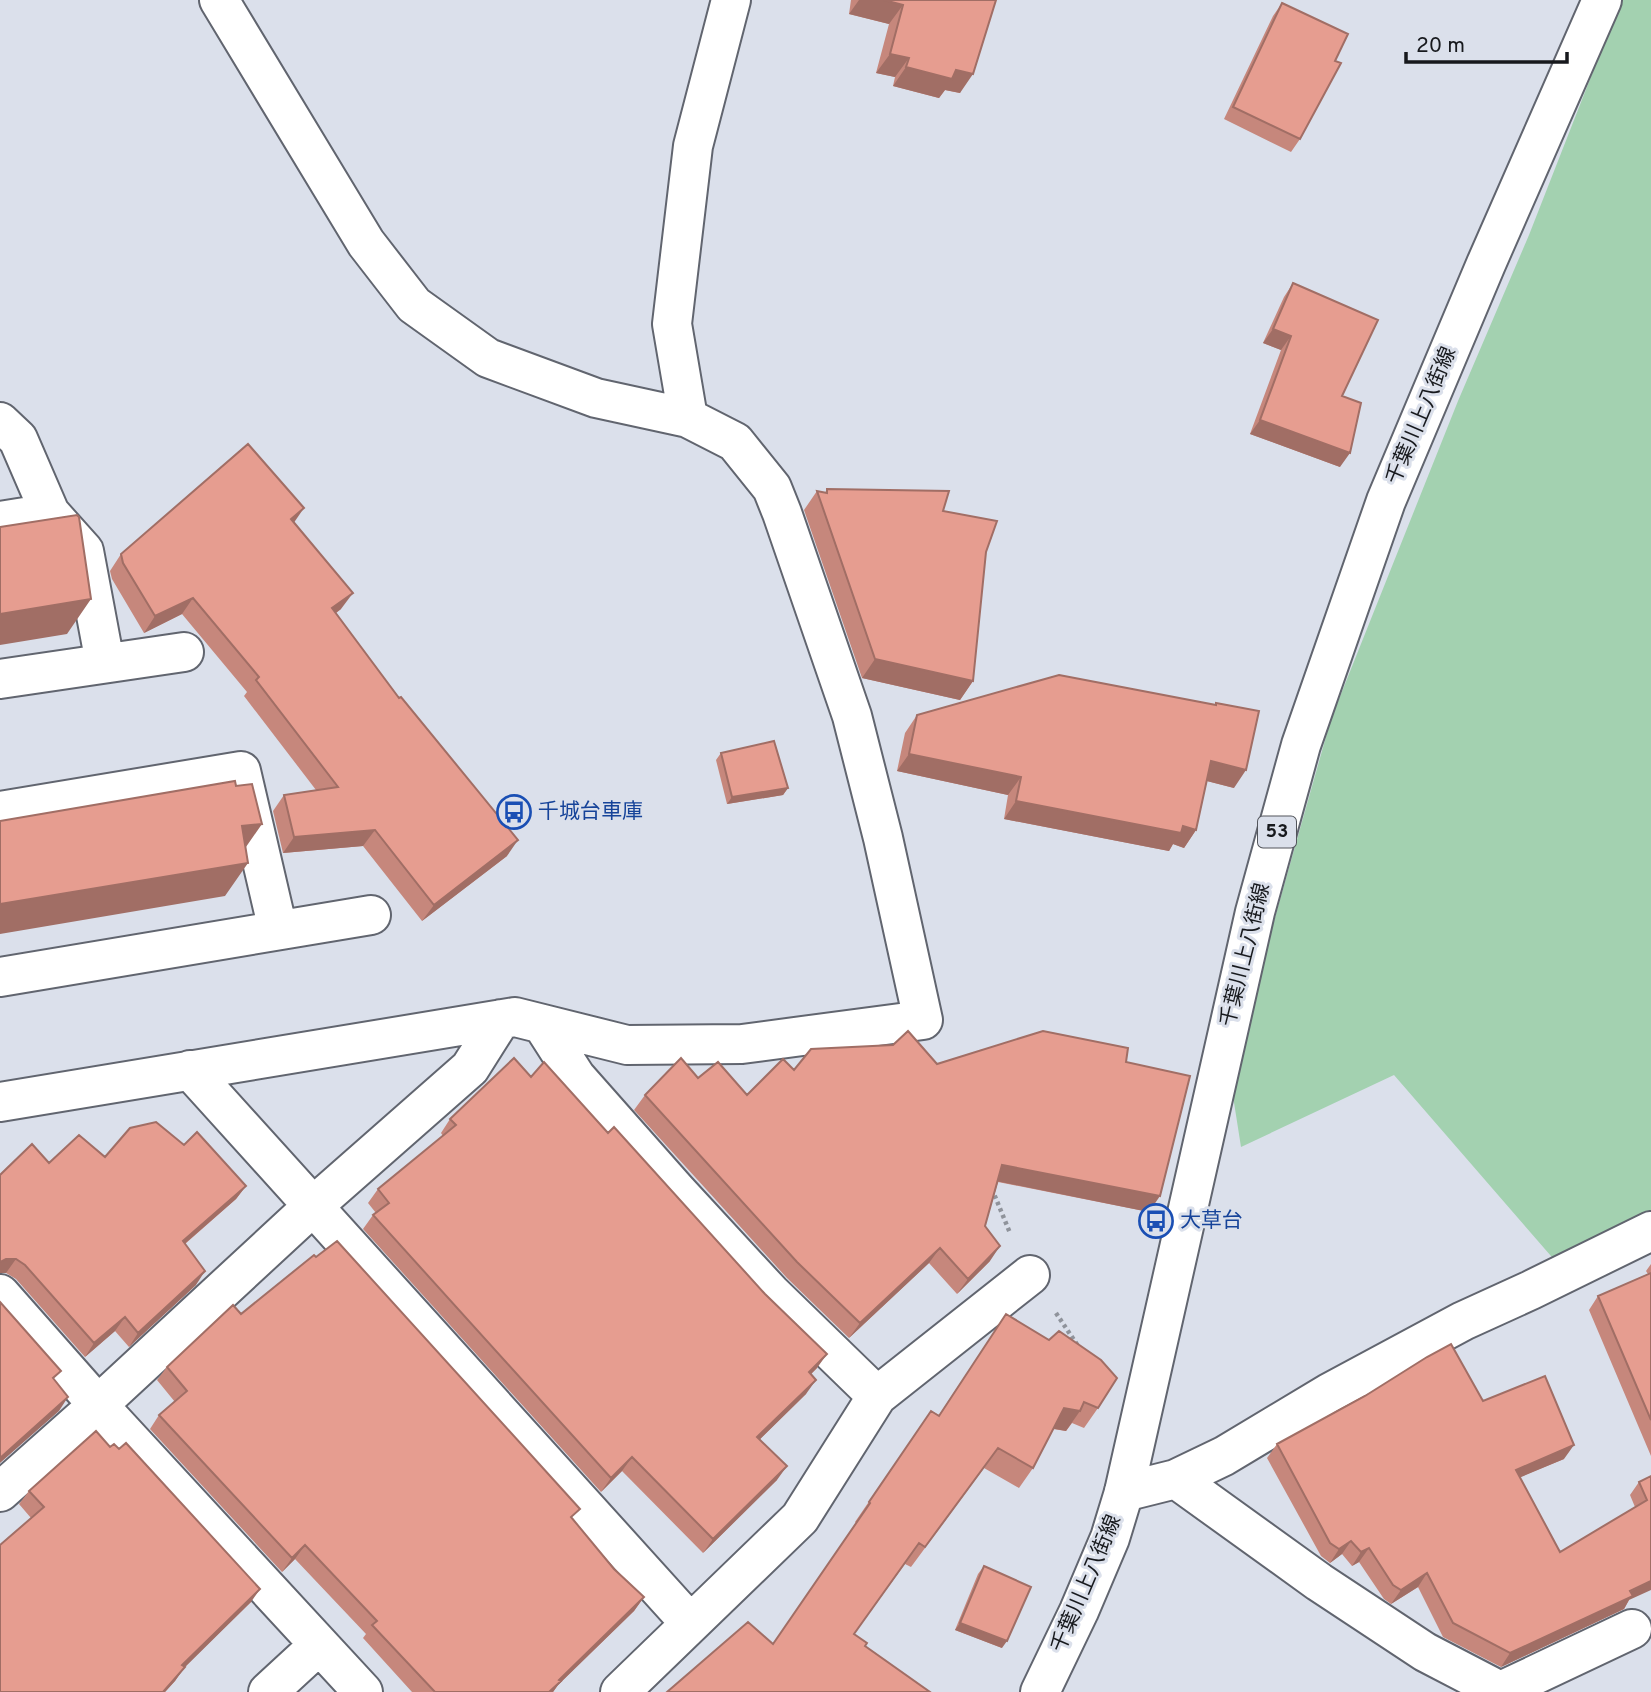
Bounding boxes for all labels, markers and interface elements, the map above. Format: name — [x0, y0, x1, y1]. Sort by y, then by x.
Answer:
scale bar — [1406, 21, 1567, 65]
text: 20 m — [1416, 33, 1465, 60]
street label: 千葉川上八街線 — [1381, 343, 1463, 489]
bus stop icon: 千城台車庫 — [495, 793, 533, 831]
place label: 千城台車庫 — [538, 799, 643, 826]
road number: 53 — [1258, 817, 1296, 848]
street label: 千葉川上八街線 — [1215, 880, 1277, 1030]
bus stop icon: 大草台 — [1137, 1202, 1175, 1240]
place label: 大草台 — [1180, 1208, 1243, 1235]
street label: 千葉川上八街線 — [1046, 1511, 1128, 1657]

